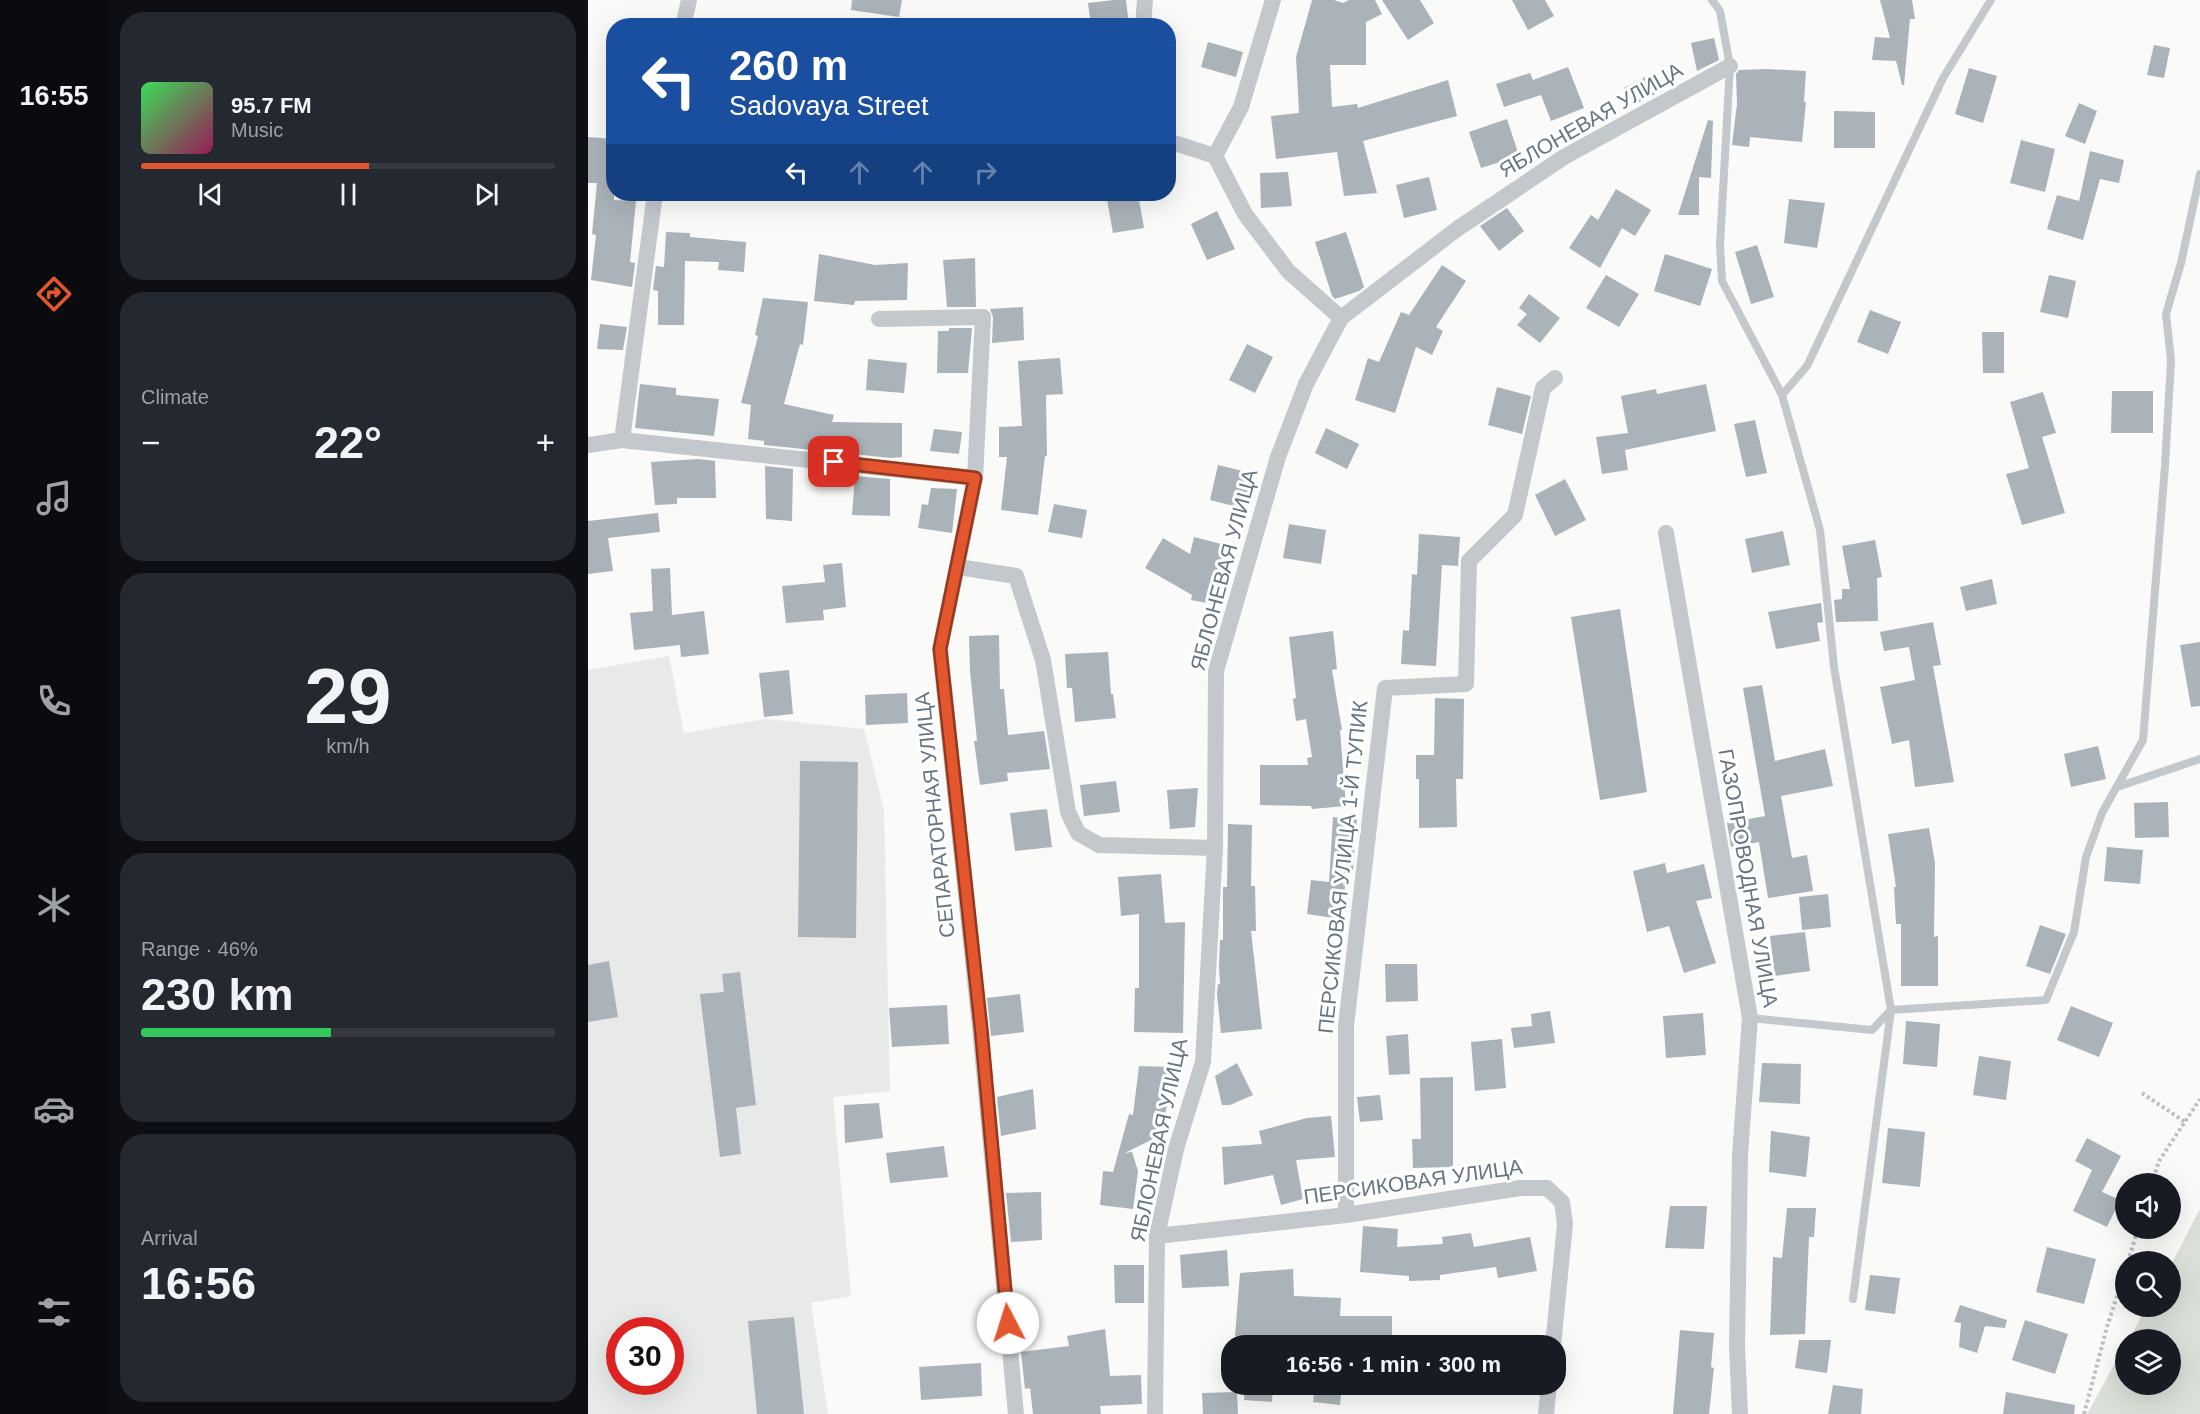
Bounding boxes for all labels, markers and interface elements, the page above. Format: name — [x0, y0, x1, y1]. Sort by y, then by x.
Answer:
icon: left — [630, 42, 708, 120]
text: 260 m — [729, 42, 848, 89]
street label: ЯБЛОНЕВАЯ УЛИЦА — [1495, 58, 1686, 181]
text: 16:55 — [19, 81, 89, 111]
text: Sadovaya Street — [729, 91, 929, 121]
text: 95.7 FM — [231, 93, 312, 118]
text: Music — [231, 119, 283, 141]
icon: left — [780, 156, 813, 189]
icon: ahead — [843, 156, 876, 189]
icon: ahead — [906, 156, 939, 189]
icon: right — [969, 156, 1002, 189]
icon: previous — [194, 178, 227, 211]
icon: pause — [332, 178, 365, 211]
icon: next — [470, 178, 503, 211]
icon: directions — [33, 273, 75, 315]
text: Climate — [141, 386, 209, 408]
text: 22° — [314, 417, 382, 468]
text: − — [141, 424, 160, 461]
text: + — [536, 424, 555, 461]
pin — [808, 436, 859, 487]
icon: arrive — [817, 445, 850, 478]
street label: ЯБЛОНЕВАЯ УЛИЦА — [1186, 467, 1261, 673]
icon: music — [33, 477, 75, 519]
text: 29 — [305, 652, 391, 740]
icon: phone — [33, 680, 75, 722]
street label: СЕПАРАТОРНАЯ УЛИЦА — [910, 691, 959, 939]
street label: ПЕРСИКОВАЯ УЛИЦА 1-Й ТУПИК — [1314, 698, 1372, 1035]
text: km/h — [326, 735, 370, 757]
street label: ГАЗОПРОВОДНАЯ УЛИЦА — [1714, 747, 1783, 1009]
icon: climate — [33, 884, 75, 926]
text: Range · 46% — [141, 938, 258, 960]
text: 230 km — [141, 969, 294, 1020]
street label: ЯБЛОНЕВАЯ УЛИЦА — [1126, 1036, 1191, 1244]
icon: car — [33, 1088, 75, 1130]
street label: ПЕРСИКОВАЯ УЛИЦА — [1302, 1155, 1524, 1208]
map controls — [2115, 1173, 2181, 1395]
button: sound — [2115, 1173, 2181, 1239]
text: Arrival — [141, 1227, 198, 1249]
button: search — [2115, 1251, 2181, 1317]
text: 16:56 — [141, 1258, 256, 1309]
icon: filters — [33, 1291, 75, 1333]
position arrow — [976, 1291, 1040, 1355]
speed limit sign: 30 — [606, 1317, 684, 1395]
button: layers — [2115, 1329, 2181, 1395]
text: 16:56 · 1 min · 300 m — [1286, 1352, 1501, 1377]

